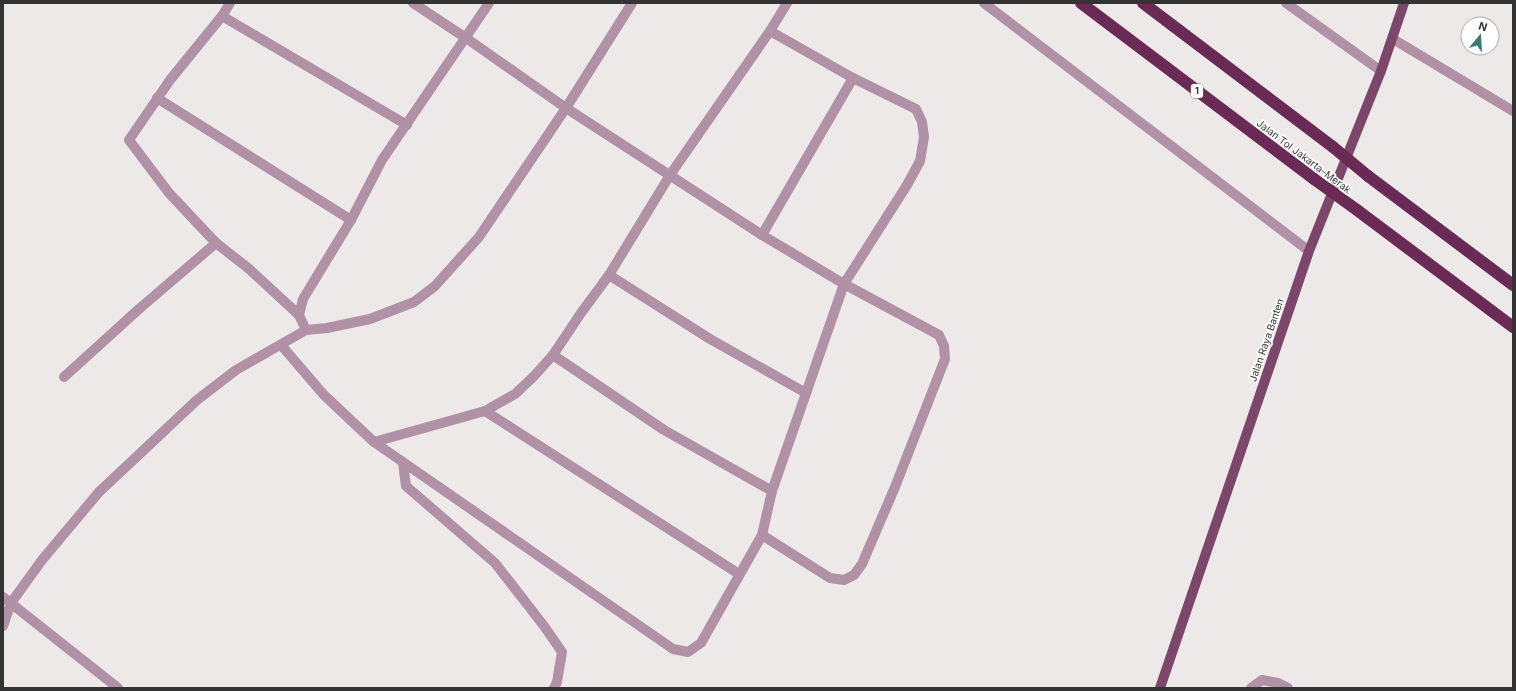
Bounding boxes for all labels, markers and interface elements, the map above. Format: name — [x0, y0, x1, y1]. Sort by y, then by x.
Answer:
north arrow — [1460, 16, 1500, 56]
text: N — [1477, 19, 1489, 34]
road number: 1 — [1191, 84, 1203, 98]
street label: Jalan Tol Jakarta–Merak — [1254, 117, 1354, 196]
street label: Jalan Raya Banten — [1246, 297, 1286, 383]

